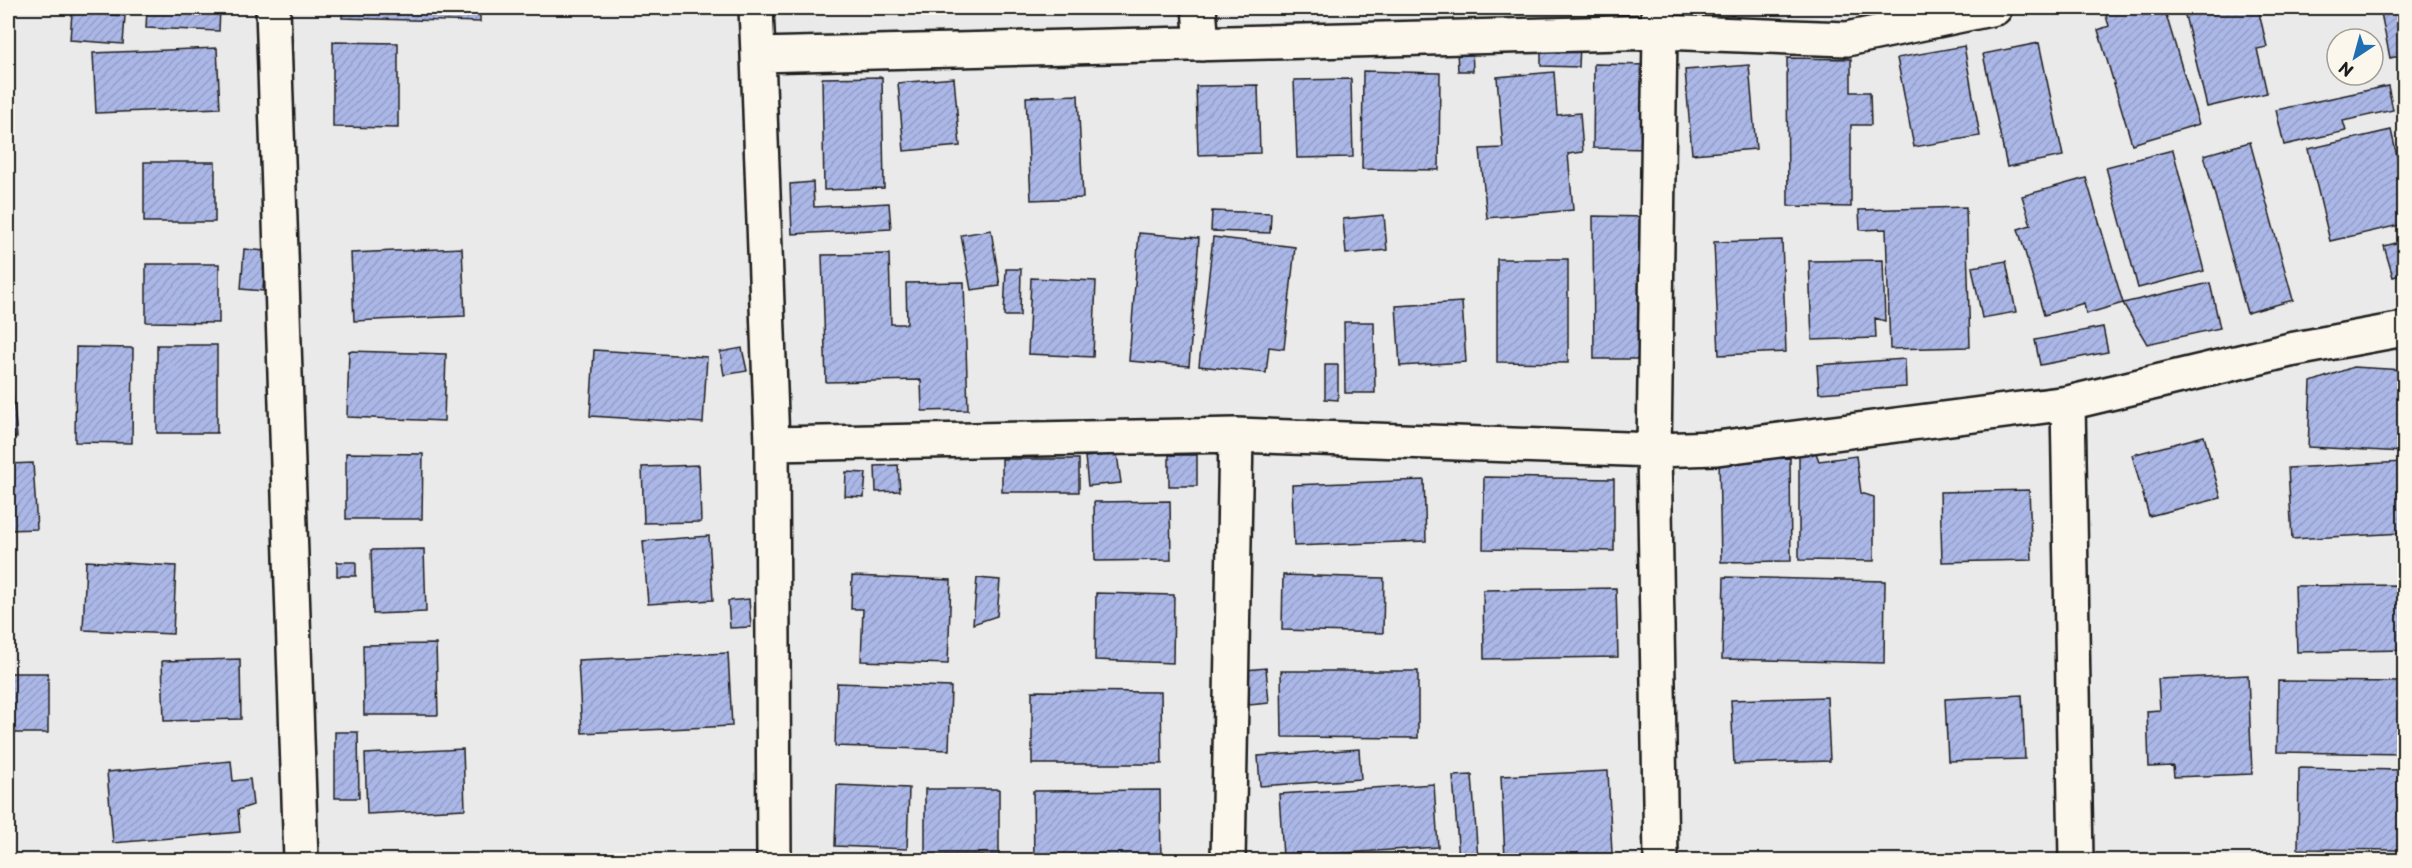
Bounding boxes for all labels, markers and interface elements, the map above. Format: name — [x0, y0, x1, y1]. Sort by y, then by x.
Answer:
north arrow — [2325, 27, 2385, 87]
text: N — [2333, 57, 2358, 83]

